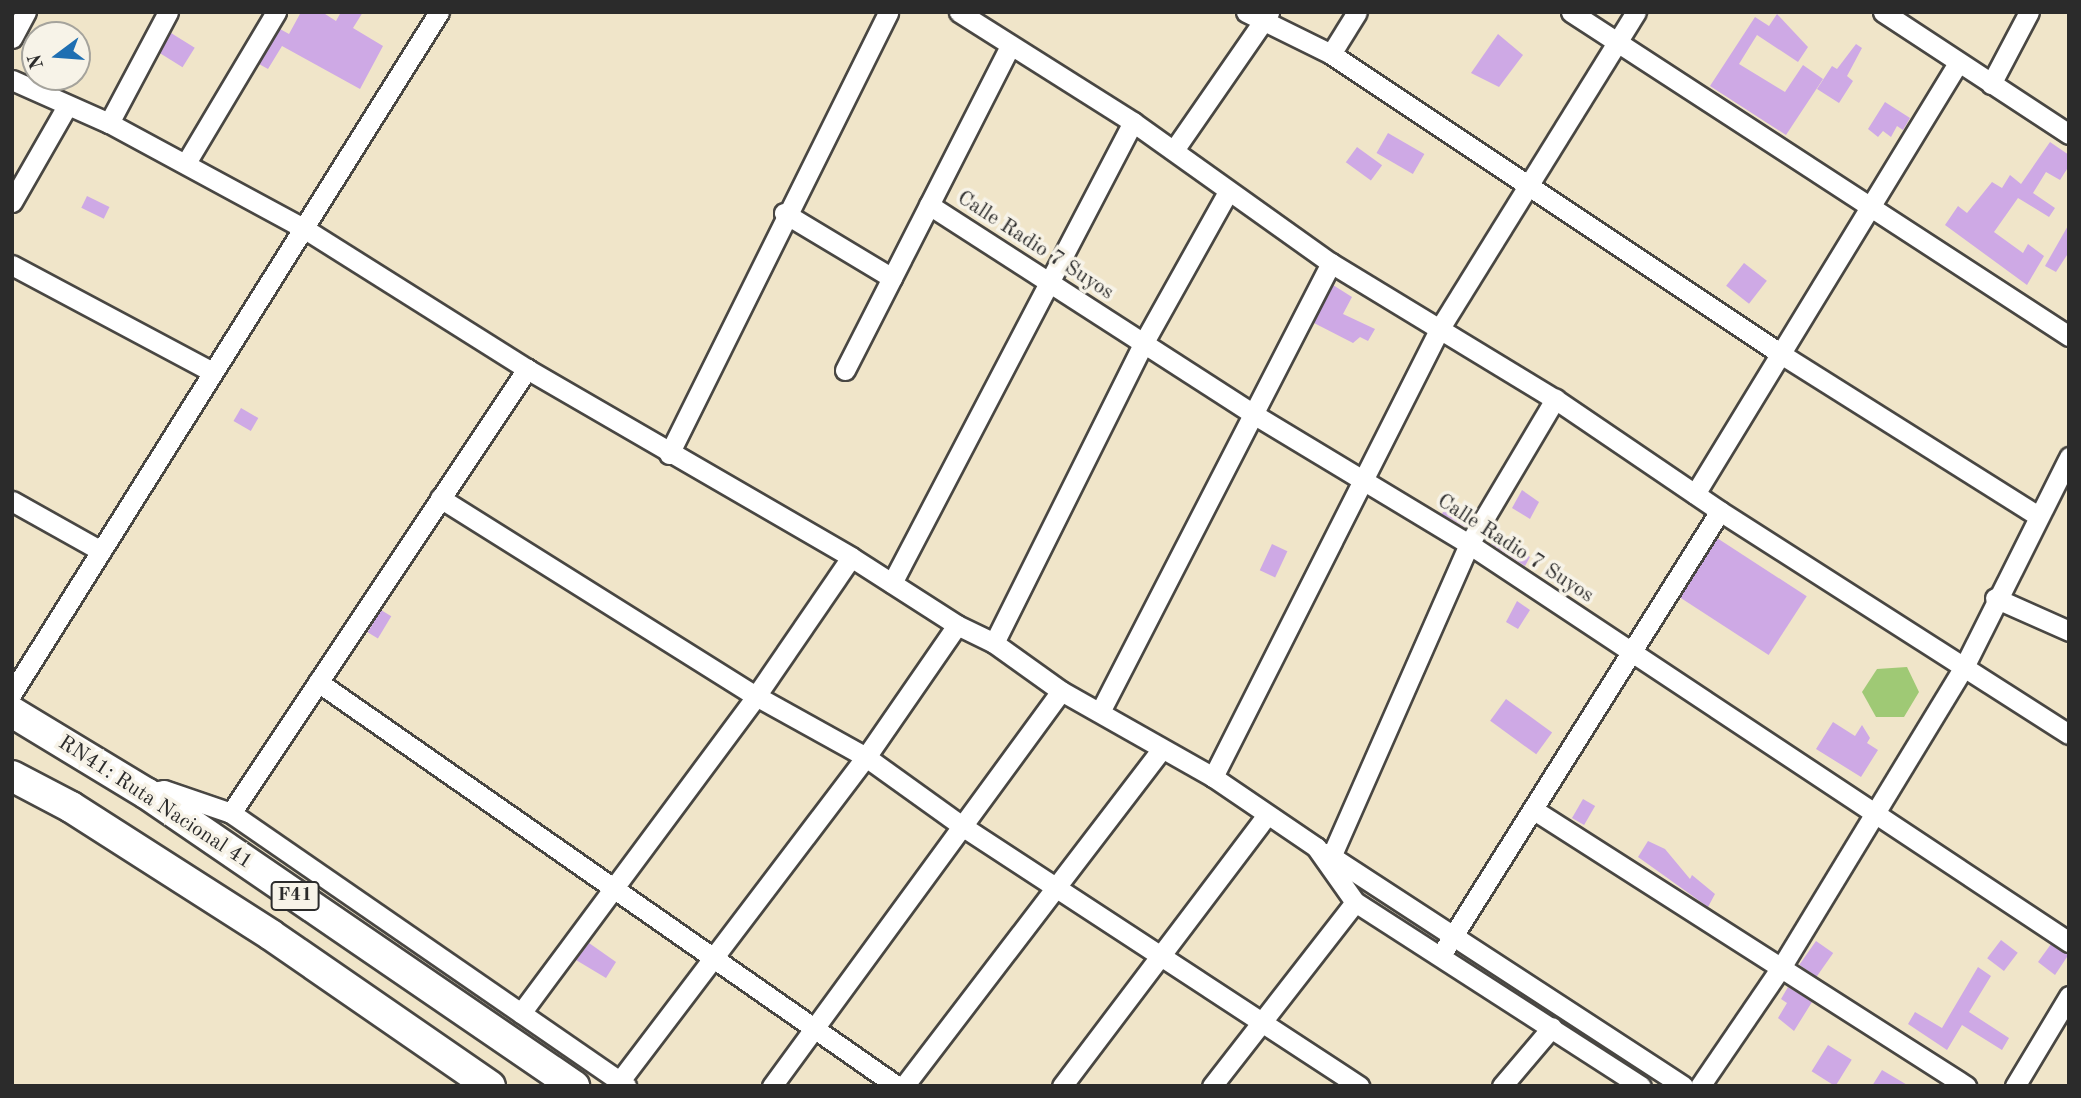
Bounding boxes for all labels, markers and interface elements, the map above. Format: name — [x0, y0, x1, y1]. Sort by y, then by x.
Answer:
north arrow — [21, 21, 91, 91]
text: N — [26, 52, 48, 71]
street label: Calle Radio 7 Suyos — [952, 186, 1118, 306]
street label: Calle Radio 7 Suyos — [1432, 489, 1598, 609]
street label: RN41: Ruta Nacional 41 — [53, 731, 257, 875]
road number: F41 — [270, 880, 320, 912]

